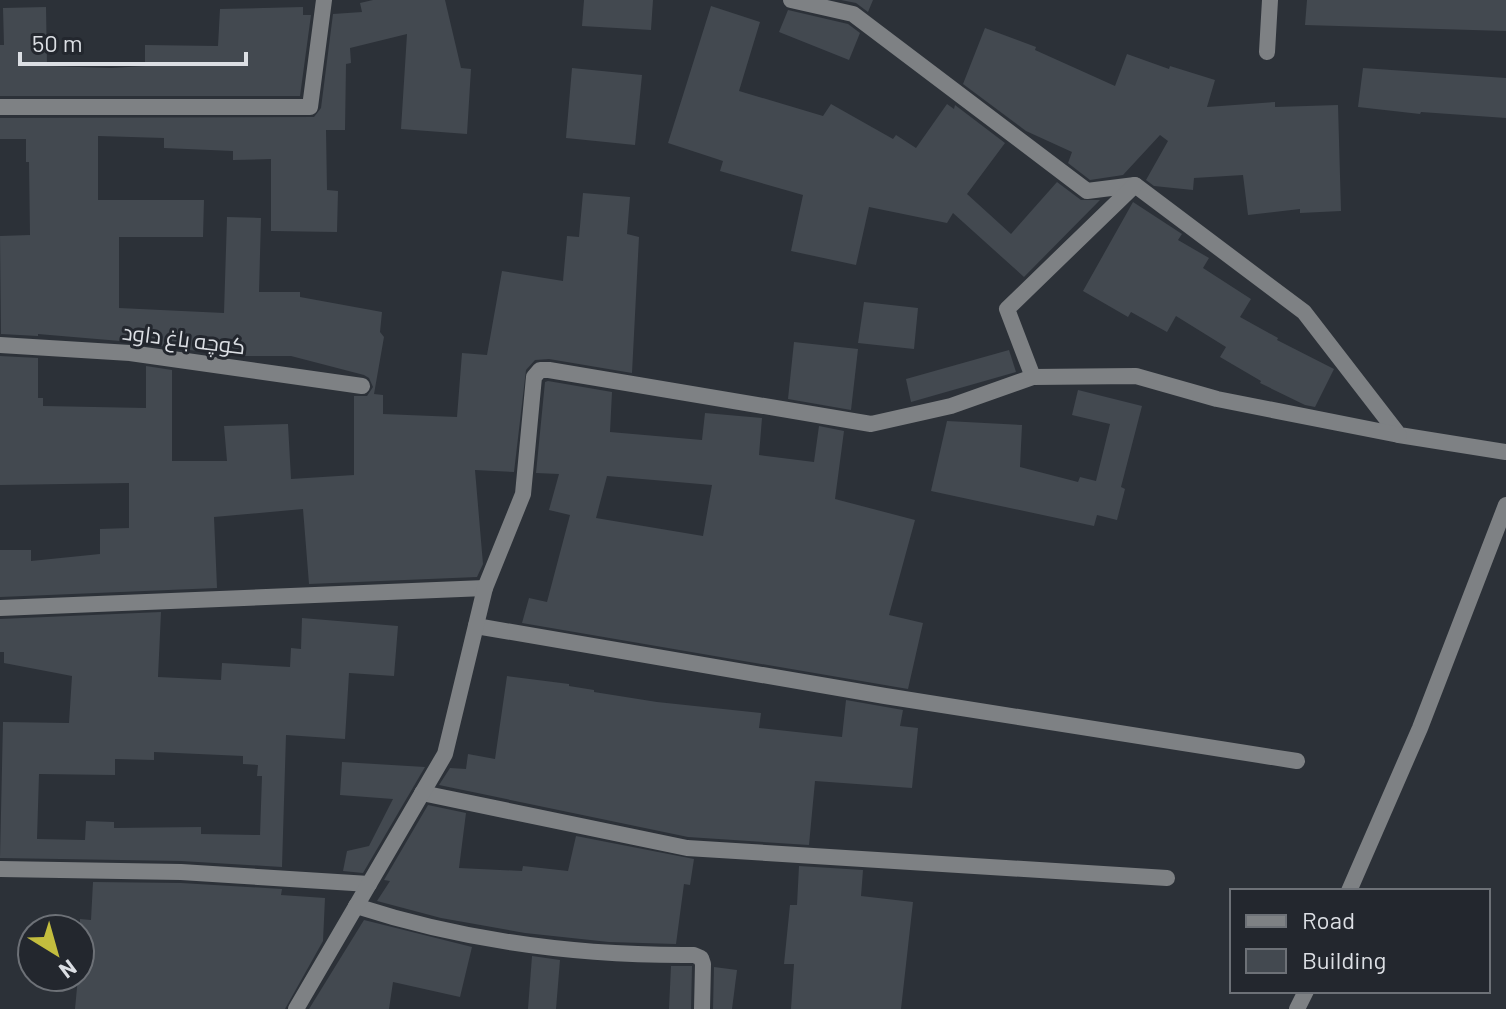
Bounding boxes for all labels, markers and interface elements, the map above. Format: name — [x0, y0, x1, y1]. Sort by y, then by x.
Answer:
scale bar — [20, 16, 246, 66]
text: 50 m — [32, 28, 83, 57]
street label: کوچه باغ داود — [121, 318, 247, 361]
legend — [1230, 889, 1490, 993]
text: Road — [1302, 905, 1355, 934]
north arrow — [16, 913, 96, 993]
text: Building — [1302, 945, 1386, 974]
text: N — [55, 955, 82, 985]

